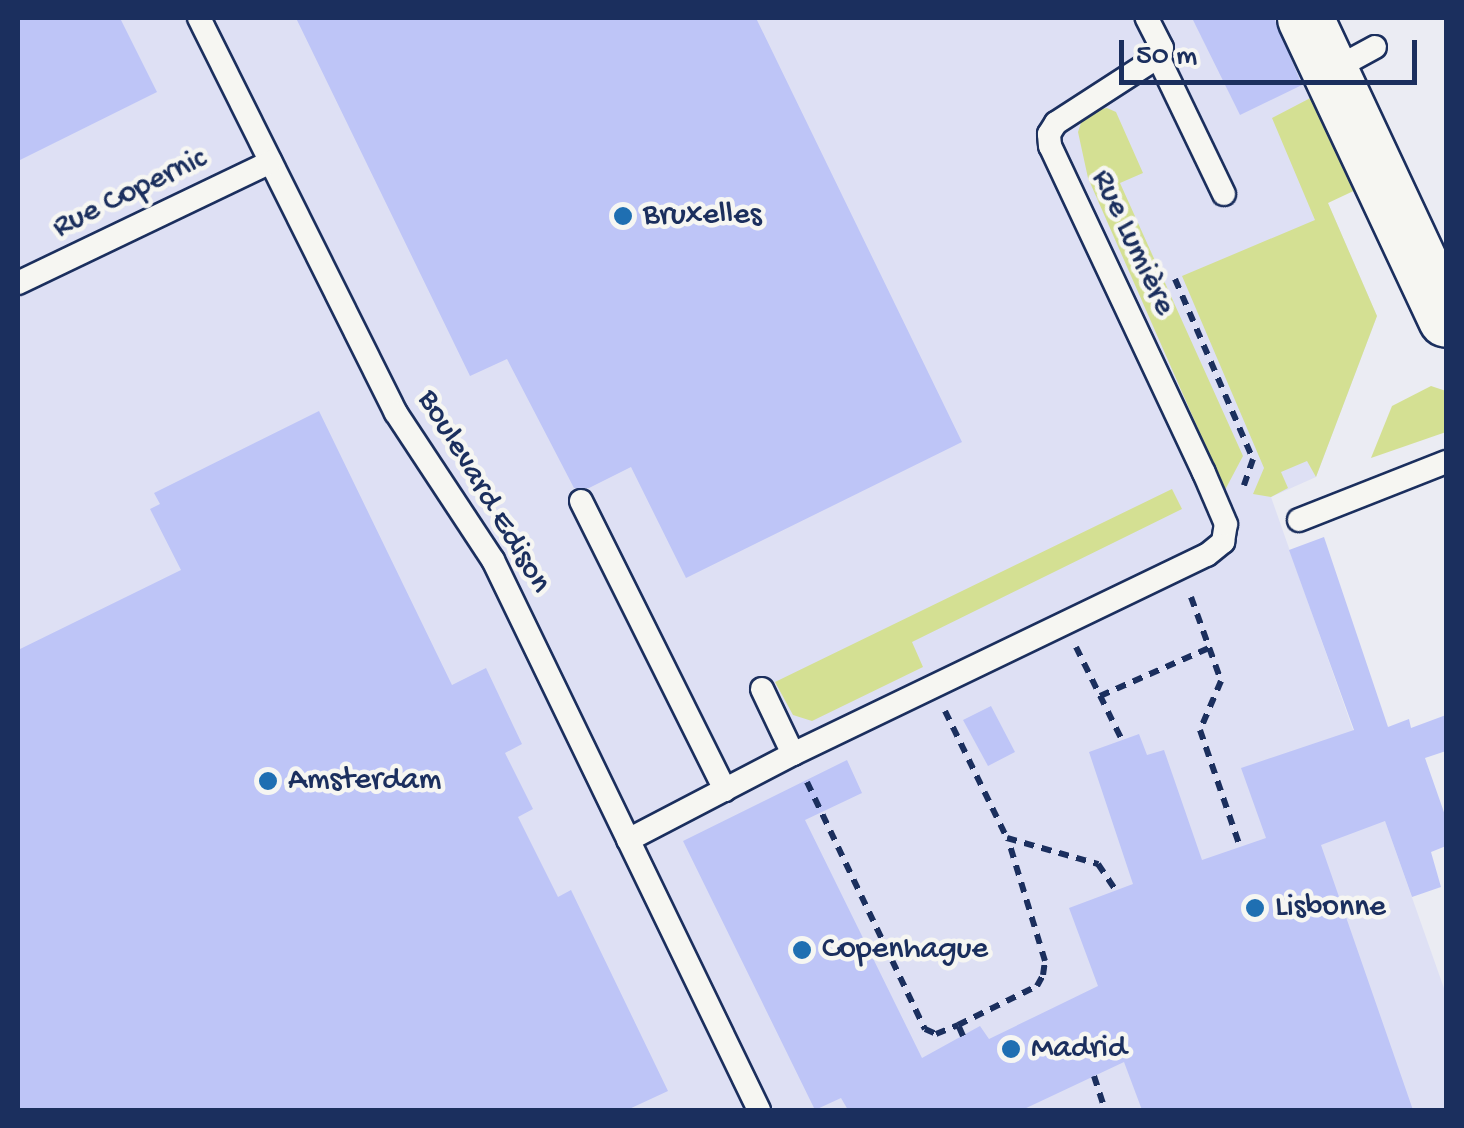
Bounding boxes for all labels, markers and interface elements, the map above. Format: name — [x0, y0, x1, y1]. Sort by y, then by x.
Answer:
scale bar — [1124, 20, 1422, 82]
text: 50 m — [1136, 40, 1197, 75]
street label: Rue Copernic — [47, 140, 213, 248]
street label: Rue Lumière — [1082, 164, 1182, 322]
place label: Bruxelles — [643, 197, 761, 235]
marker: Bruxelles — [612, 205, 634, 227]
street label: Boulevard Edison — [407, 383, 559, 601]
place label: Amsterdam — [288, 762, 442, 800]
marker: Amsterdam — [257, 770, 279, 792]
place label: Lisbonne — [1275, 889, 1386, 927]
marker: Lisbonne — [1244, 897, 1266, 919]
place label: Copenhague — [822, 931, 988, 969]
marker: Copenhague — [791, 939, 813, 961]
place label: Madrid — [1031, 1030, 1127, 1068]
marker: Madrid — [1000, 1038, 1022, 1060]

